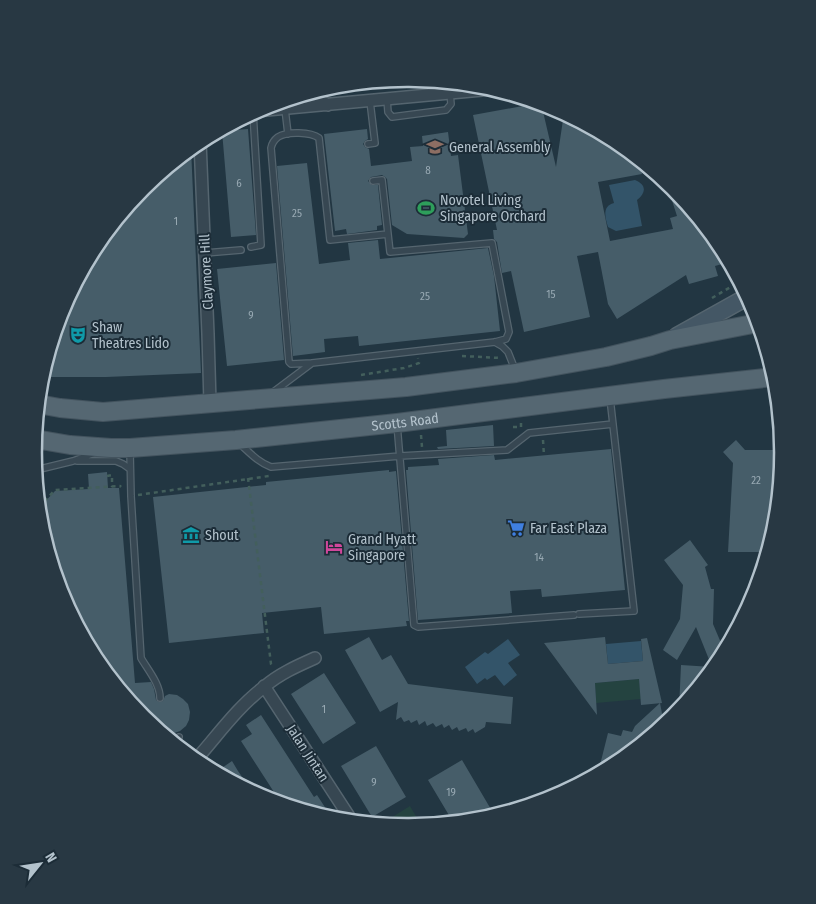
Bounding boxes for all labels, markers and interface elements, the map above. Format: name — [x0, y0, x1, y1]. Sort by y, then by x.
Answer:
school or university icon: General Assembly — [425, 137, 445, 157]
place label: General Assembly — [449, 139, 551, 156]
house number: 8 — [425, 164, 431, 177]
house number: 6 — [236, 177, 242, 190]
place label: Novotel Living Singapore Orchard — [440, 192, 546, 225]
sports icon: Novotel Living Singapore Orchard — [416, 198, 436, 218]
house number: 25 — [292, 207, 302, 220]
house number: 1 — [174, 215, 178, 228]
street label: Claymore Hill — [196, 233, 217, 310]
house number: 15 — [546, 288, 556, 301]
house number: 25 — [420, 290, 430, 303]
house number: 9 — [248, 309, 254, 322]
place label: Shaw Theatres Lido — [92, 319, 169, 352]
theatre icon: Shaw Theatres Lido — [68, 325, 88, 345]
street label: Scotts Road — [371, 410, 440, 435]
house number: 22 — [751, 474, 761, 487]
supermarket icon: Far East Plaza — [506, 518, 526, 538]
place label: Far East Plaza — [530, 520, 607, 537]
museum icon: Shout — [181, 525, 201, 545]
place label: Shout — [205, 527, 239, 544]
place label: Grand Hyatt Singapore — [348, 531, 416, 564]
hotel icon: Grand Hyatt Singapore — [324, 537, 344, 557]
house number: 14 — [534, 551, 544, 564]
house number: 1 — [322, 703, 326, 716]
street label: Jalan Jintan — [283, 721, 332, 785]
house number: 9 — [371, 776, 377, 789]
house number: 19 — [446, 786, 456, 799]
north arrow — [15, 839, 65, 889]
text: N — [41, 850, 60, 866]

